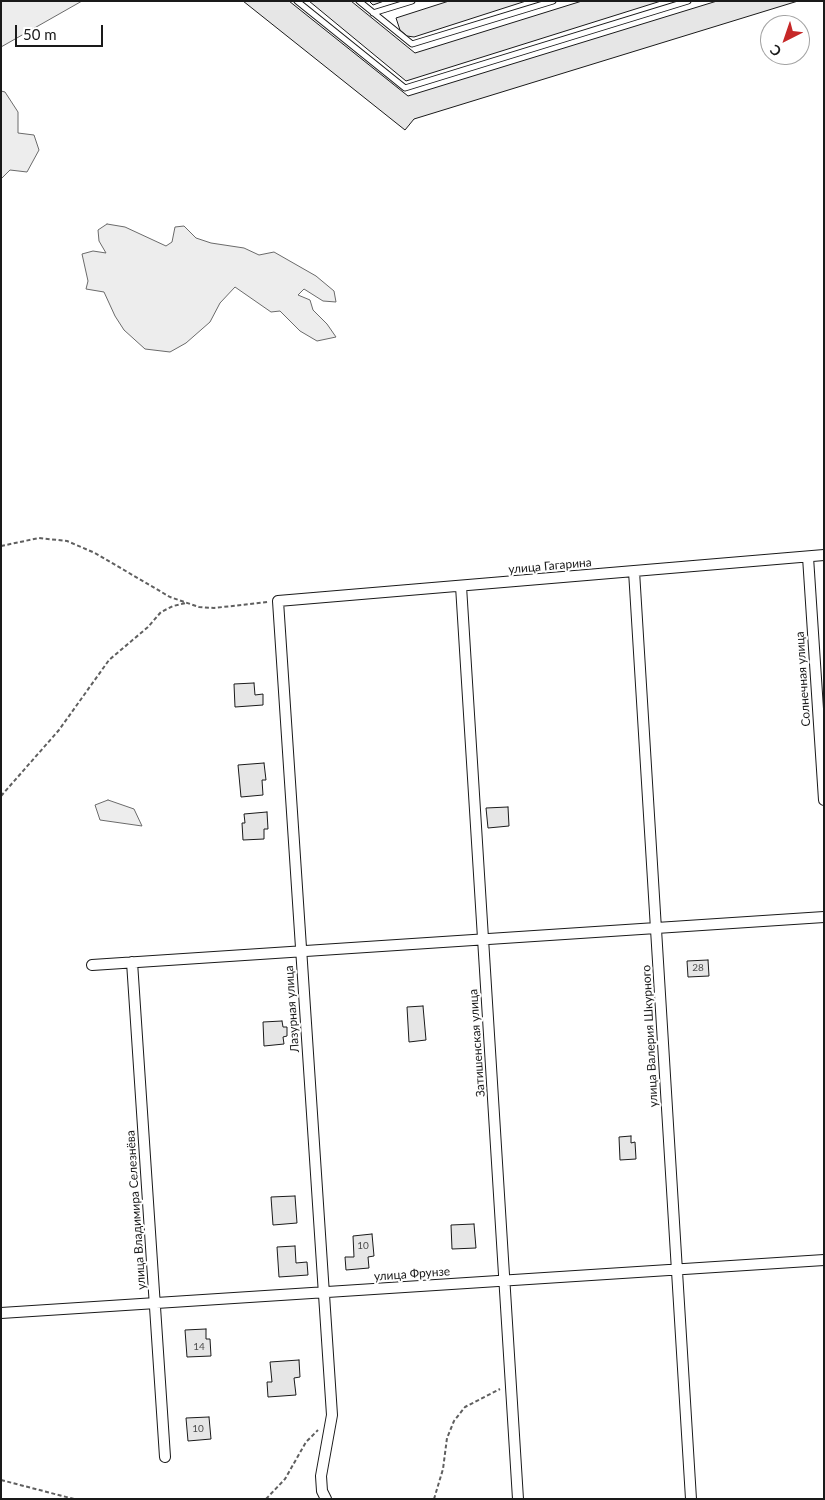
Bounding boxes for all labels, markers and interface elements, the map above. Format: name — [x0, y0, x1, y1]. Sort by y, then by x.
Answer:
scale bar — [18, 15, 105, 47]
north arrow — [760, 15, 810, 65]
text: 50 m — [23, 25, 57, 43]
text: С — [766, 41, 785, 60]
street label: улица Гагарина — [508, 555, 592, 577]
street label: Солнечная улица — [792, 631, 814, 727]
house number: 28 — [692, 962, 704, 974]
street label: Лазурная улица — [282, 965, 302, 1053]
street label: улица Валерия Шкурного — [639, 965, 661, 1107]
street label: Затишенская улица — [466, 989, 488, 1097]
street label: улица Владимира Селезнёва — [123, 1130, 149, 1290]
house number: 10 — [357, 1240, 369, 1252]
street label: улица Фрунзе — [373, 1264, 451, 1284]
house number: 14 — [193, 1341, 205, 1353]
house number: 10 — [192, 1423, 204, 1435]

